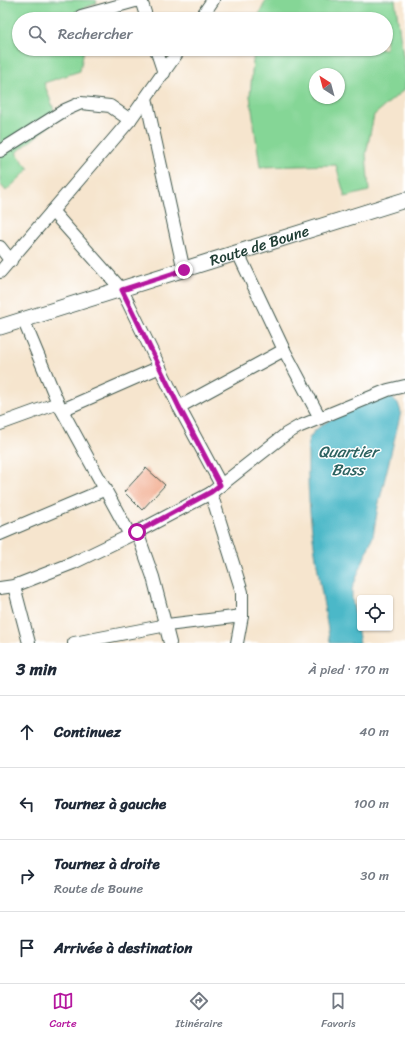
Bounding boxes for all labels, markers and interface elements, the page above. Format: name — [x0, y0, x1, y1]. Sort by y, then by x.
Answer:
search box — [12, 12, 393, 56]
text: Rechercher — [58, 21, 133, 47]
icon: search — [26, 23, 48, 45]
north arrow — [309, 68, 345, 104]
street label: Route de Boune — [206, 218, 313, 273]
route end — [175, 261, 193, 279]
water label: Quartier Bass — [318, 437, 380, 484]
route start — [128, 523, 146, 541]
map controls — [357, 595, 393, 631]
button: locate — [357, 595, 393, 631]
text: 3 min — [16, 654, 57, 684]
text: À pied · 170 m — [308, 658, 389, 681]
text: Continuez — [54, 719, 121, 745]
text: 40 m — [359, 720, 389, 743]
icon: ahead — [16, 721, 38, 743]
text: Tournez à gauche — [54, 791, 166, 817]
text: 100 m — [354, 792, 389, 815]
icon: left — [16, 793, 38, 815]
text: Tournez à droite — [54, 851, 160, 877]
text: 30 m — [360, 864, 389, 887]
icon: right — [16, 865, 38, 887]
text: Route de Boune — [54, 877, 143, 900]
text: Arrivée à destination — [54, 935, 192, 961]
icon: arrive — [16, 937, 38, 959]
tab: Carte — [49, 990, 77, 1033]
tab: Itinéraire — [176, 990, 223, 1033]
tab: Favoris — [321, 990, 356, 1033]

